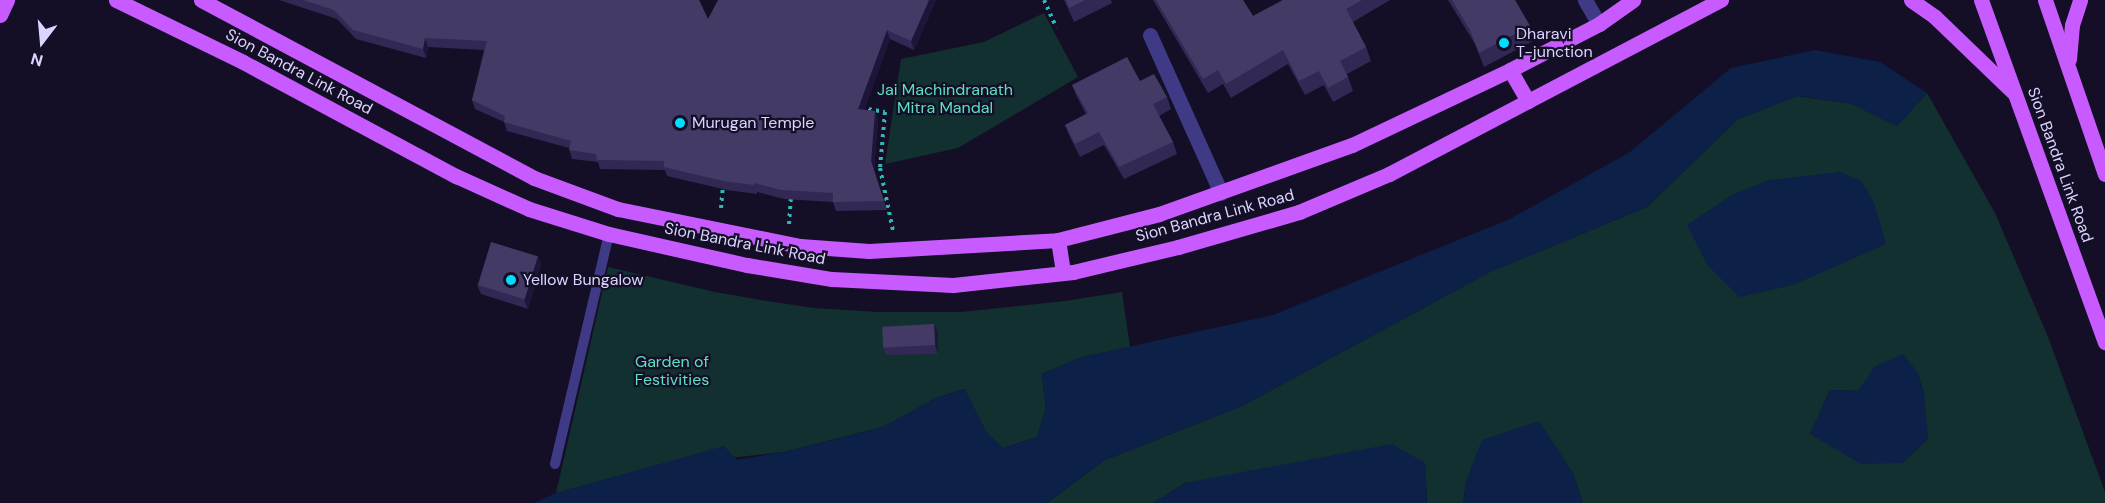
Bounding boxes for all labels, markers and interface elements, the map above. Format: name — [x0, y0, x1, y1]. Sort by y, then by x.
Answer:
north arrow — [12, 12, 72, 72]
place label: Dharavi T-junction — [1516, 24, 1593, 62]
street label: Sion Bandra Link Road — [222, 25, 376, 119]
marker: Dharavi T-junction — [1497, 36, 1511, 50]
text: N — [28, 48, 45, 71]
park label: Jai Machindranath Mitra Mandal — [877, 80, 1013, 118]
street label: Sion Bandra Link Road — [2023, 85, 2097, 245]
place label: Murugan Temple — [692, 113, 814, 133]
marker: Murugan Temple — [673, 116, 687, 130]
street label: Sion Bandra Link Road — [1134, 186, 1296, 246]
street label: Sion Bandra Link Road — [663, 219, 827, 269]
place label: Yellow Bungalow — [523, 270, 643, 290]
marker: Yellow Bungalow — [504, 273, 518, 287]
park label: Garden of Festivities — [635, 352, 709, 390]

